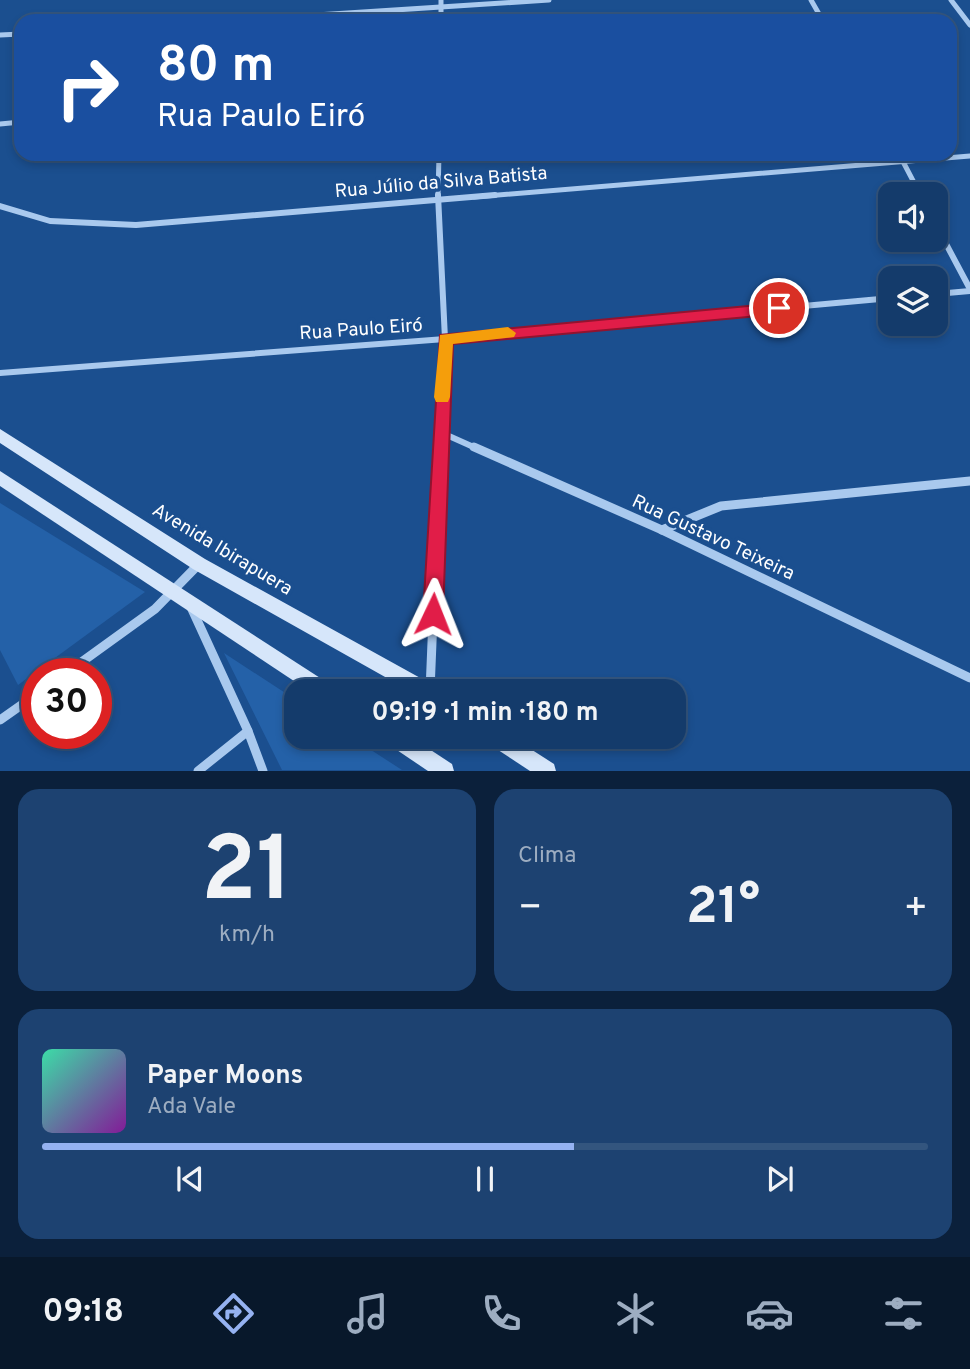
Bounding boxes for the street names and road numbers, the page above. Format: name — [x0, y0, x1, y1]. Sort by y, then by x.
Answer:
street label: Rua Júlio da Silva Batista — [334, 162, 548, 204]
street label: Rua Paulo Eiró — [298, 314, 424, 346]
street label: Rua Gustavo Teixeira — [628, 490, 798, 586]
street label: Avenida Ibirapuera — [147, 499, 297, 601]

